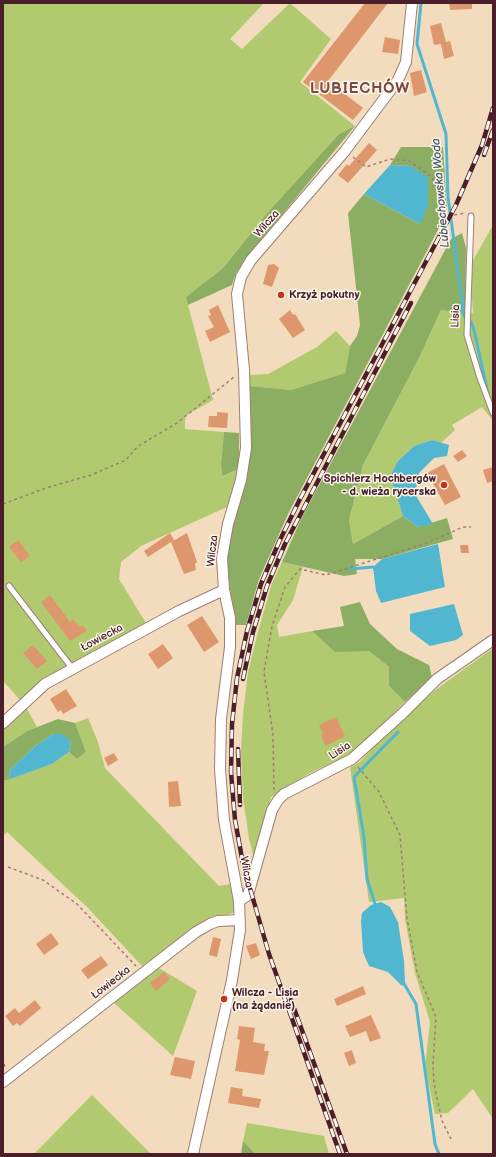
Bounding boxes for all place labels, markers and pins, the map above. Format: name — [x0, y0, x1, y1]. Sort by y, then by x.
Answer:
place label: Krzyż pokutny — [289, 288, 359, 302]
marker: Krzyż pokutny — [276, 290, 286, 300]
place label: Spichlerz Hochbergów - d. wieża rycerska — [324, 472, 436, 498]
marker: Spichlerz Hochbergów - d. wieża rycerska — [439, 480, 449, 490]
place label: Wilcza - Lisia (na żądanie) — [232, 986, 299, 1012]
marker: Wilcza - Lisia (na żądanie) — [219, 994, 229, 1004]

